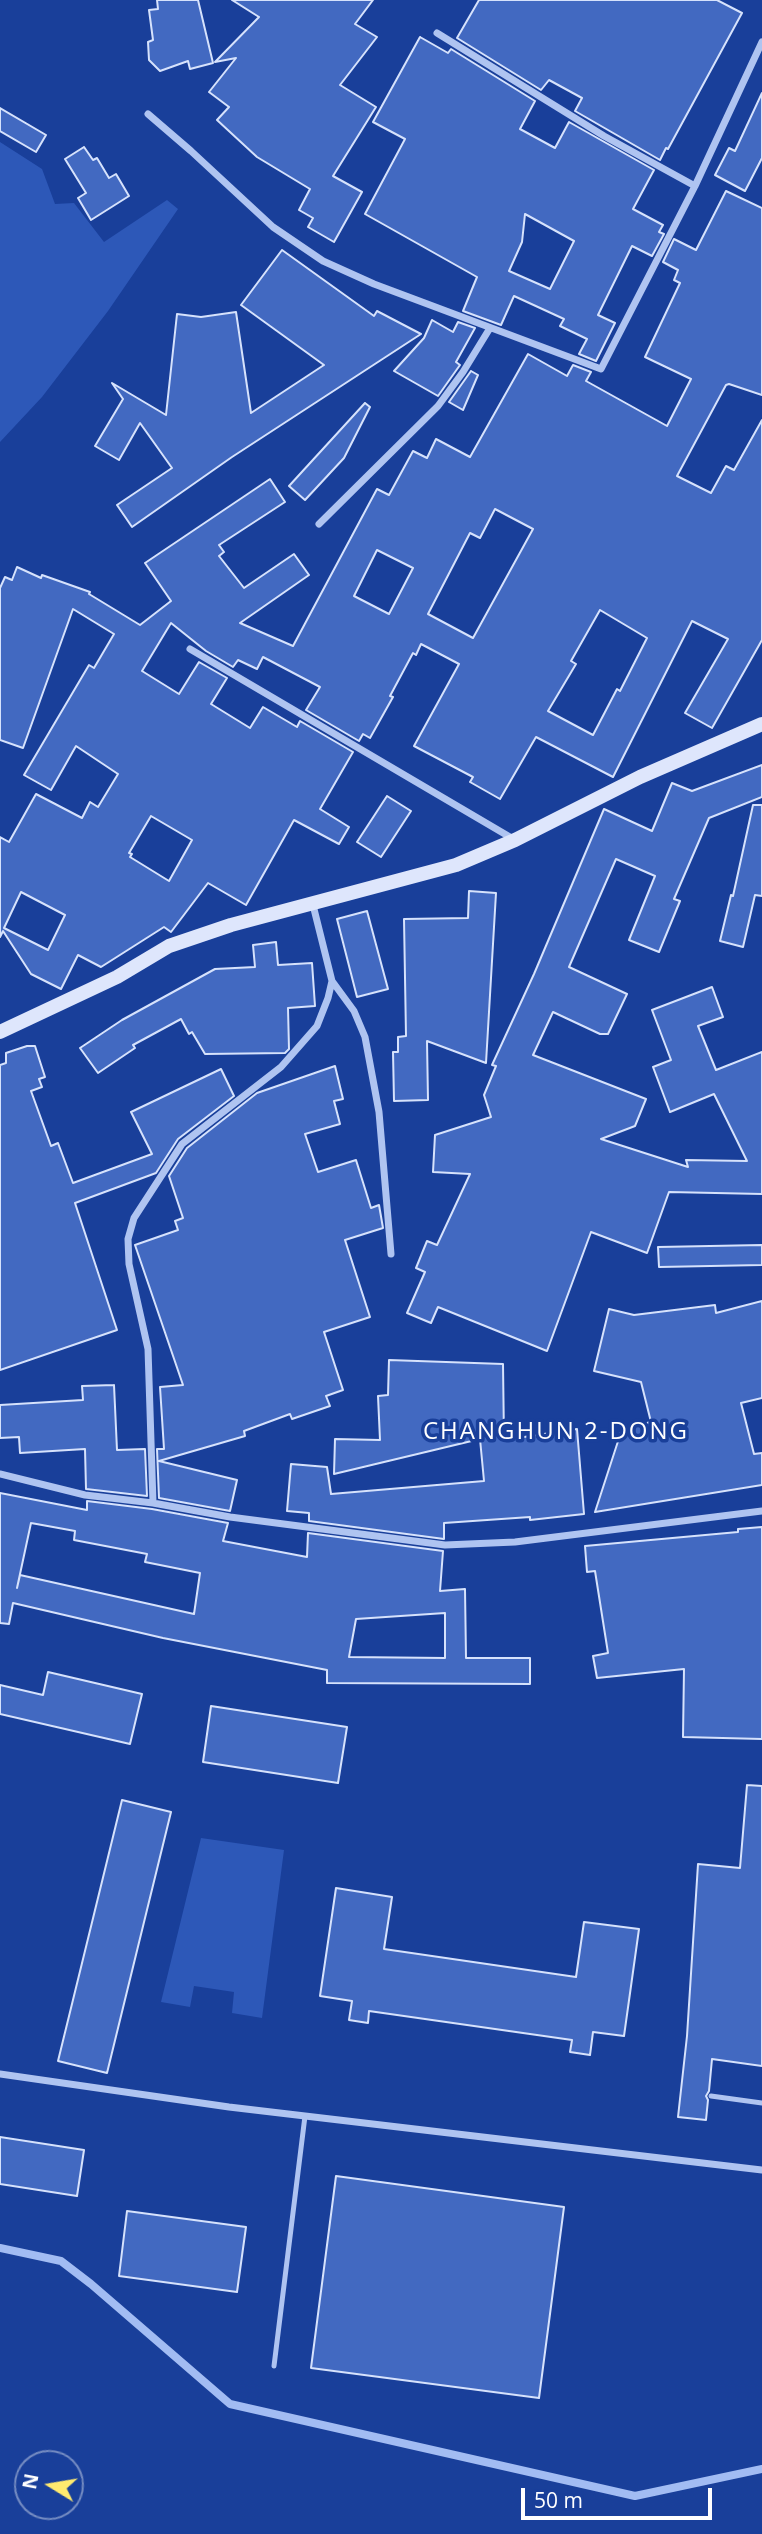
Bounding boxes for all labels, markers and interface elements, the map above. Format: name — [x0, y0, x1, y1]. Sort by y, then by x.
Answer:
district label: CHANGHUN 2-DONG — [425, 1418, 687, 1446]
north arrow — [14, 2450, 84, 2520]
text: N — [16, 2471, 45, 2491]
scale bar — [524, 2474, 715, 2518]
text: 50 m — [534, 2486, 583, 2514]

